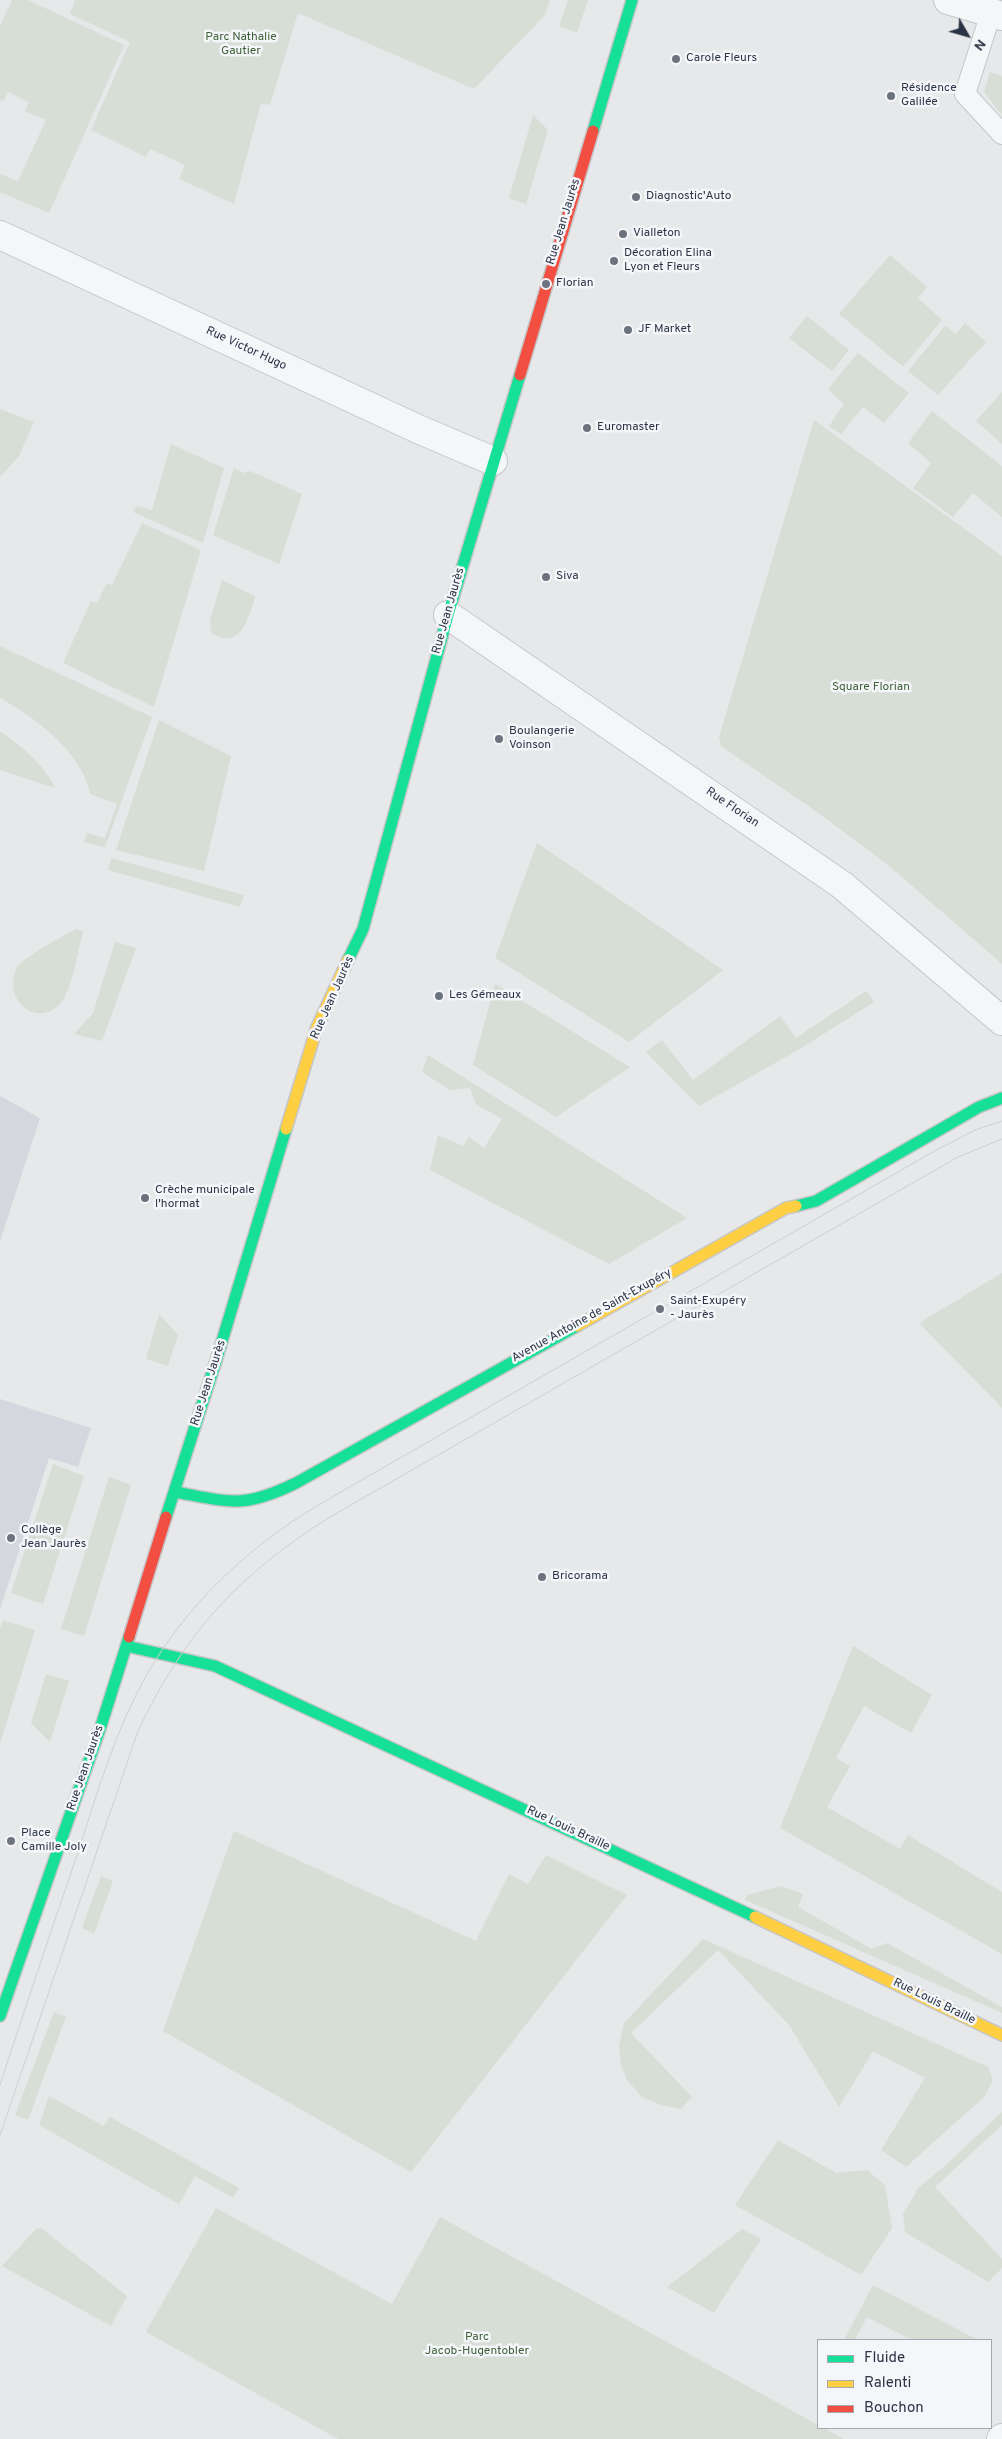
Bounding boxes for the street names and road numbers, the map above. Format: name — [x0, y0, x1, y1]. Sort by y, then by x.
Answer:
street label: Rue Jean Jaurès — [544, 177, 584, 267]
street label: Rue Victor Hugo — [203, 324, 289, 374]
street label: Rue Jean Jaurès — [430, 566, 468, 656]
street label: Rue Florian — [703, 785, 761, 831]
street label: Rue Jean Jaurès — [308, 954, 358, 1042]
street label: Avenue Antoine de Saint-Exupéry — [510, 1266, 674, 1366]
street label: Rue Jean Jaurès — [188, 1338, 230, 1428]
street label: Rue Jean Jaurès — [65, 1723, 107, 1813]
street label: Rue Louis Braille — [524, 1803, 612, 1855]
street label: Rue Louis Braille — [890, 1976, 978, 2028]

